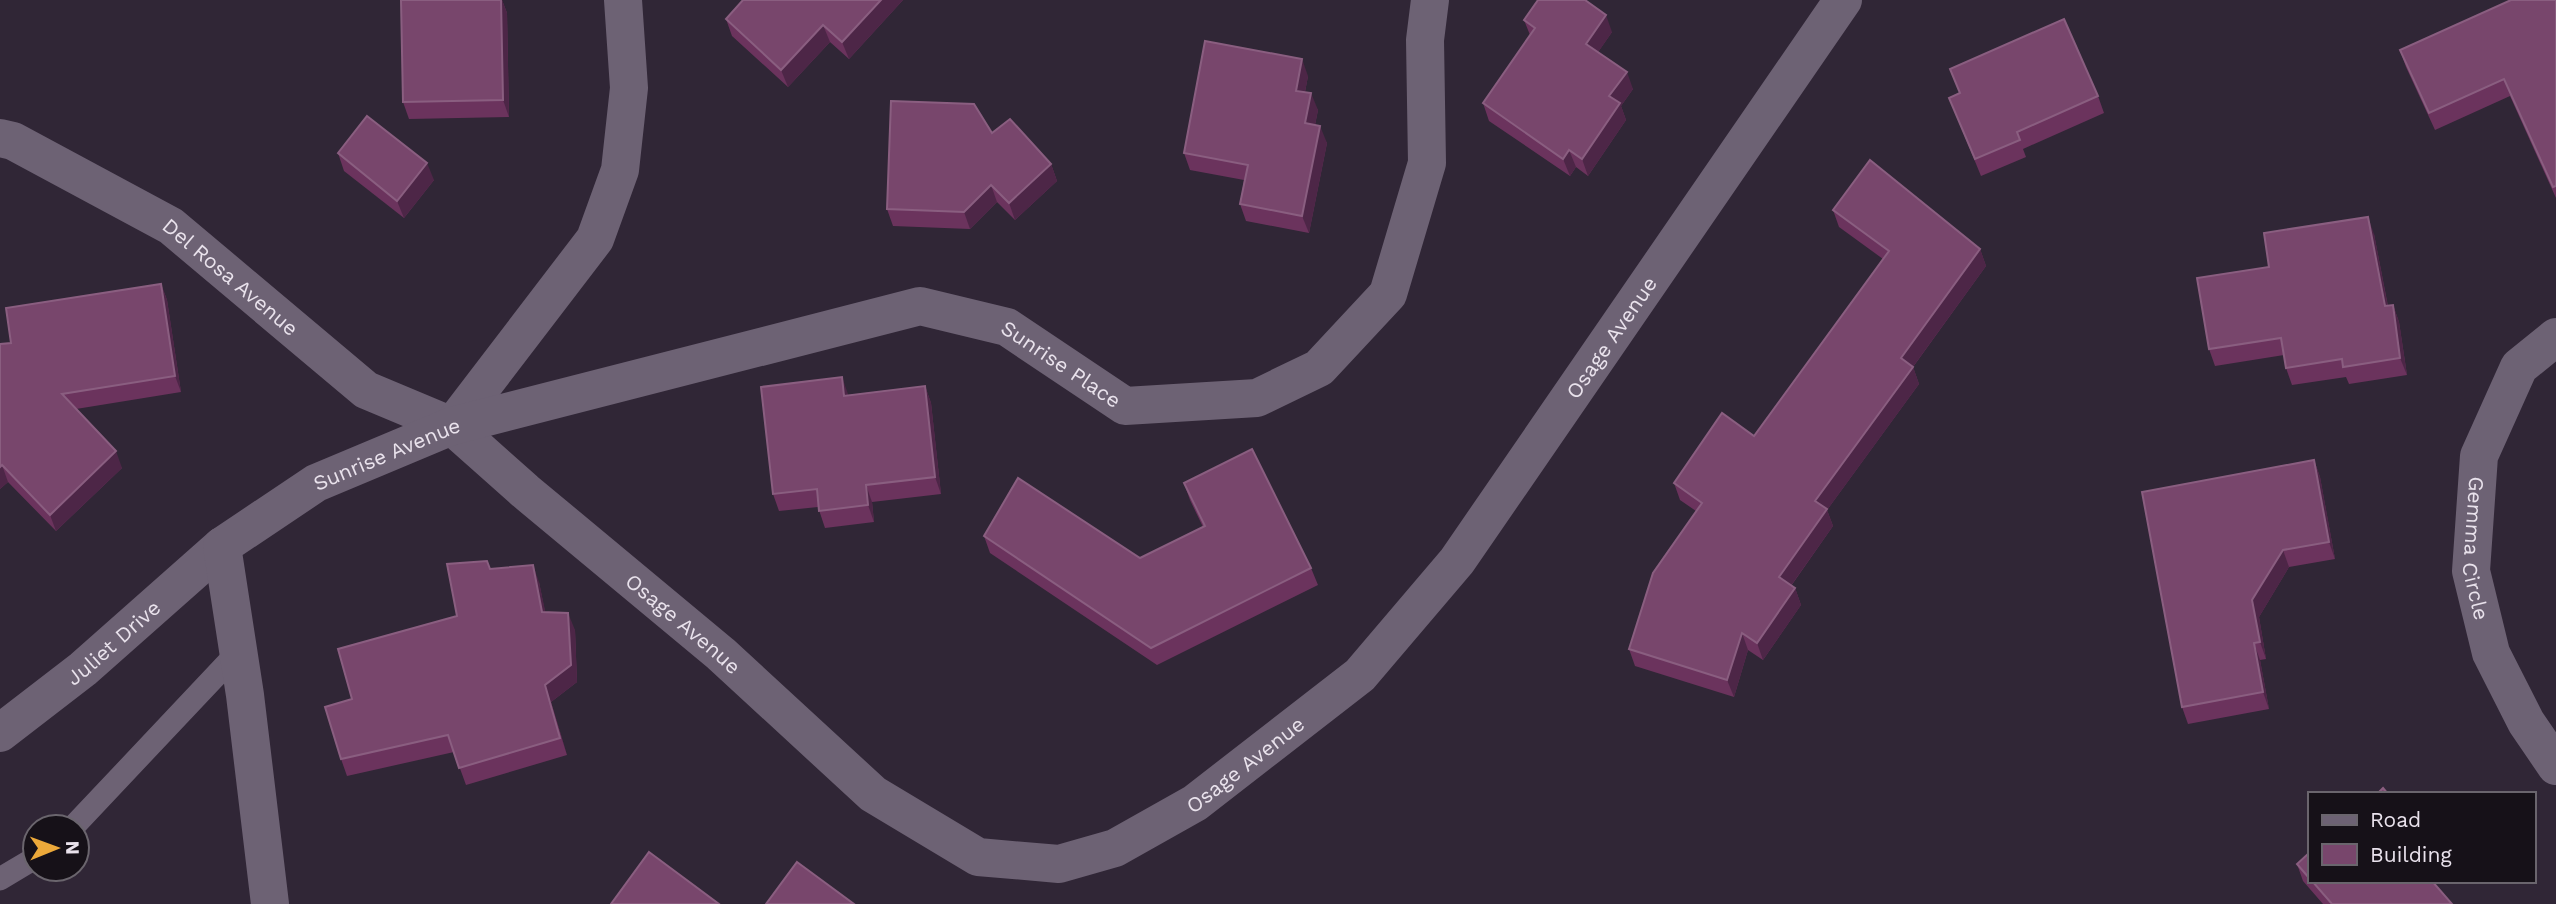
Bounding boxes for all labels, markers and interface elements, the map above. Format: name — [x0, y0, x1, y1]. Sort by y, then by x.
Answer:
street label: Del Rosa Avenue — [158, 212, 304, 340]
street label: Osage Avenue — [1560, 271, 1662, 403]
street label: Sunrise Place — [997, 314, 1126, 412]
street label: Sunrise Avenue — [309, 412, 463, 495]
street label: Gemma Circle — [2458, 476, 2495, 622]
street label: Osage Avenue — [621, 568, 746, 679]
street label: Juliet Drive — [61, 594, 165, 690]
street label: Osage Avenue — [1182, 711, 1309, 818]
legend — [2308, 792, 2535, 883]
text: Road — [2370, 807, 2421, 832]
north arrow — [21, 813, 91, 883]
text: N — [61, 840, 84, 855]
text: Building — [2370, 842, 2452, 867]

